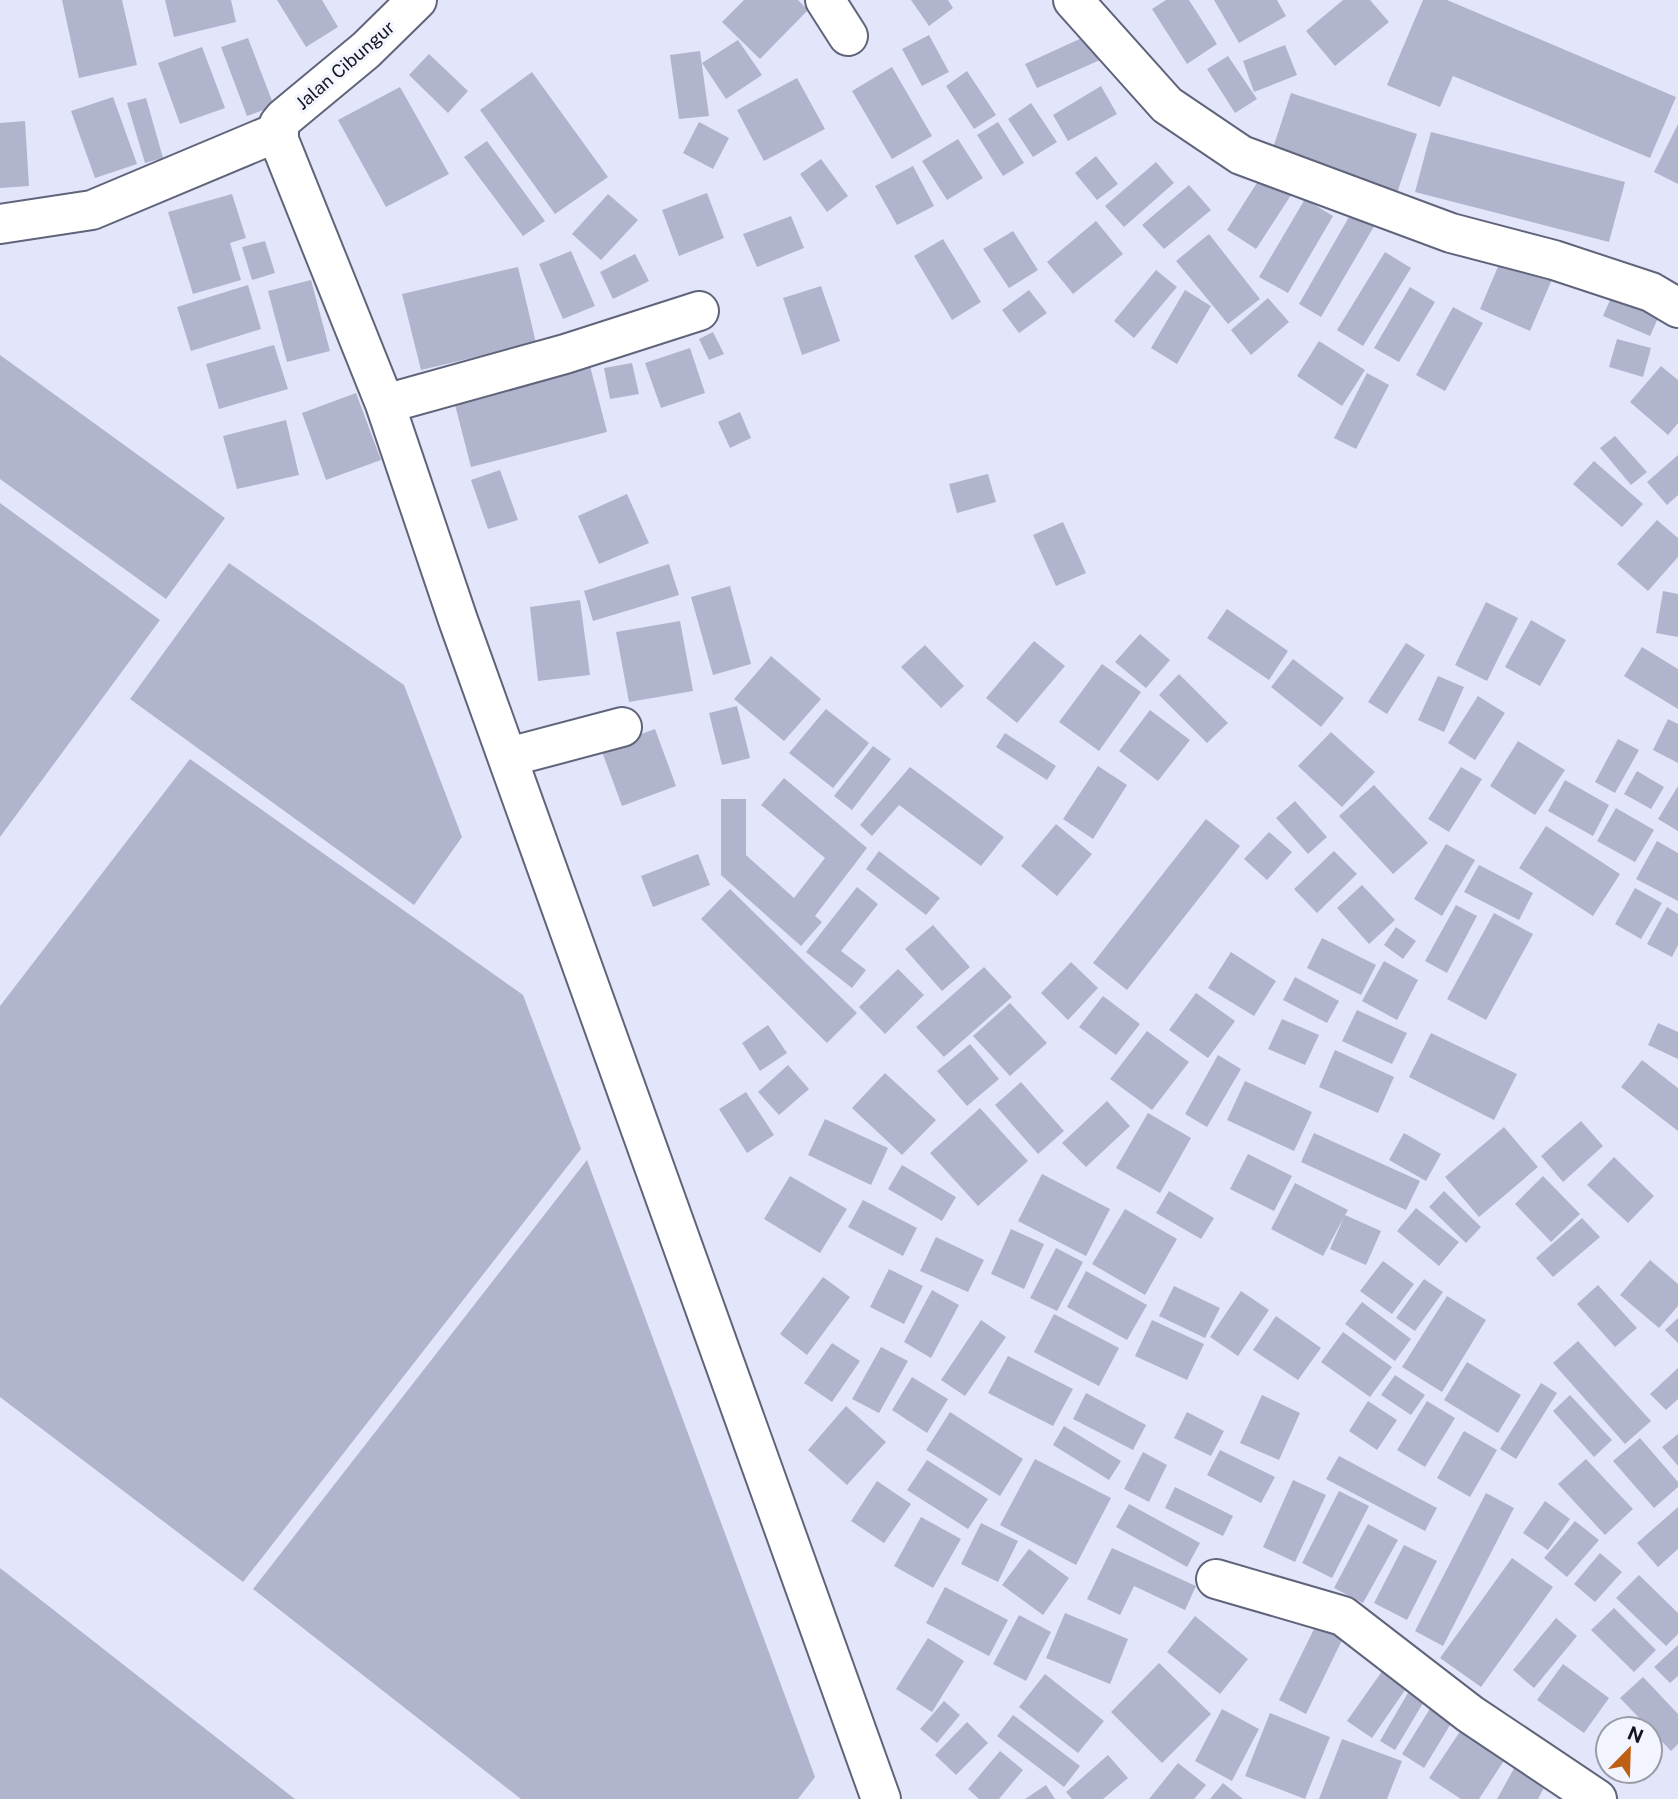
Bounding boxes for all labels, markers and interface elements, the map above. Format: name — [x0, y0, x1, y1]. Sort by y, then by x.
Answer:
street label: Jalan Cibungur — [291, 16, 399, 114]
north arrow — [1594, 1715, 1664, 1785]
text: N — [1625, 1721, 1647, 1747]

